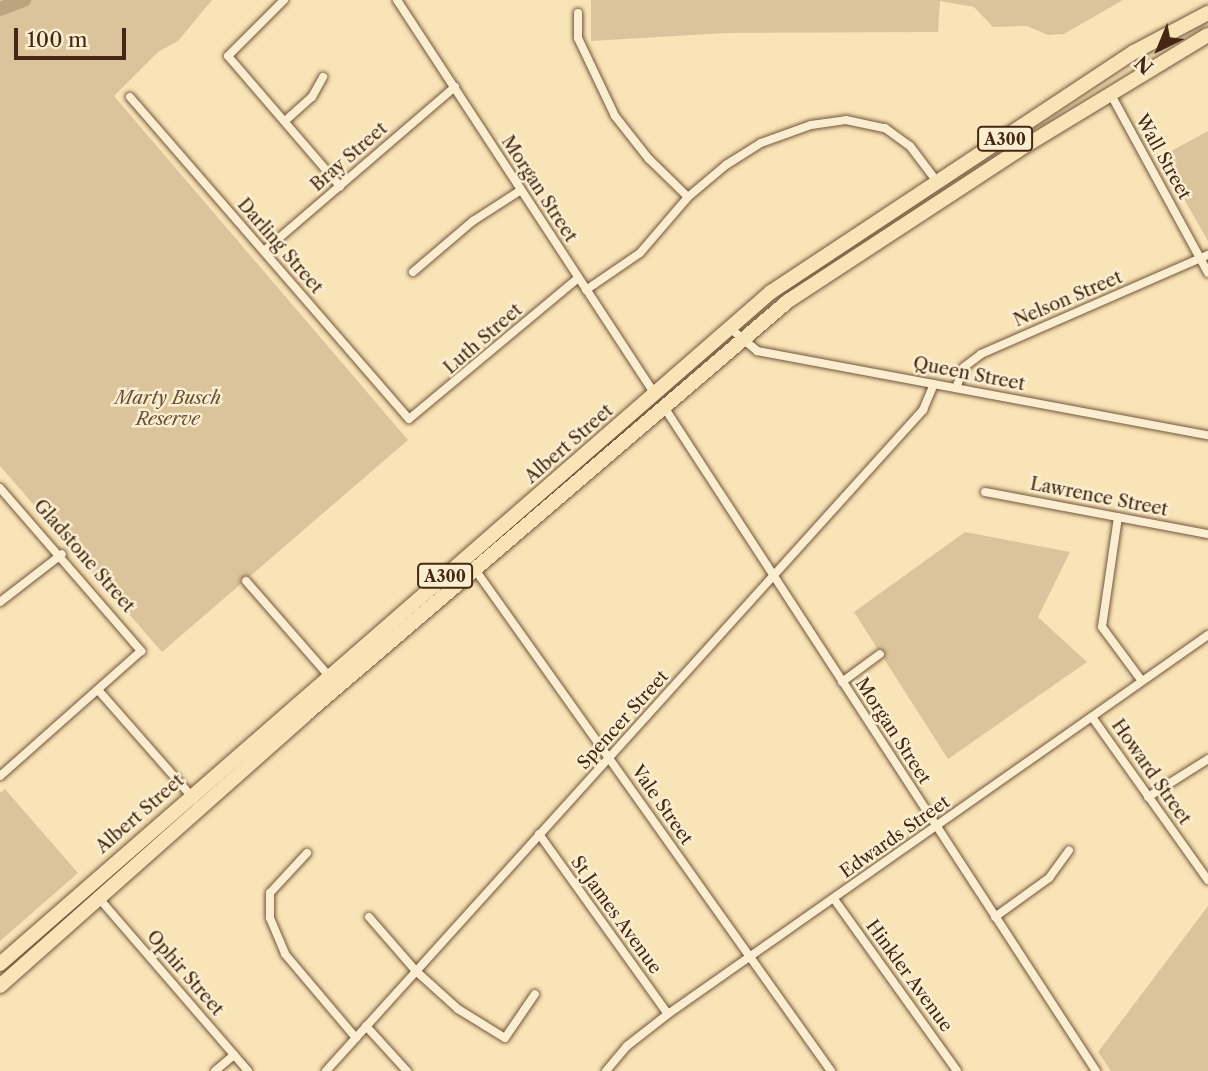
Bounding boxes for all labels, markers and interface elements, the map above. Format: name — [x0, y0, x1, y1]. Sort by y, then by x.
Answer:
scale bar — [18, 14, 130, 58]
north arrow — [1124, 14, 1194, 84]
text: 100 m — [27, 27, 88, 52]
text: N — [1130, 51, 1158, 79]
street label: Wall Street — [1131, 111, 1195, 203]
street label: Bray Street — [306, 118, 392, 196]
road number: A300 — [977, 127, 1033, 152]
street label: Morgan Street — [497, 132, 581, 246]
street label: Darling Street — [233, 194, 327, 298]
street label: Nelson Street — [1010, 266, 1126, 332]
street label: Luth Street — [440, 299, 526, 379]
street label: Queen Street — [911, 353, 1027, 395]
park label: Marty Busch Reserve — [115, 388, 221, 430]
street label: Albert Street — [521, 400, 617, 488]
street label: Lawrence Street — [1028, 473, 1170, 521]
street label: Gladstone Street — [29, 495, 139, 617]
road number: A300 — [417, 564, 473, 589]
street label: Spencer Street — [573, 666, 673, 774]
street label: Morgan Street — [851, 674, 935, 788]
street label: Howard Street — [1107, 715, 1195, 829]
street label: Vale Street — [627, 761, 697, 849]
street label: Albert Street — [92, 770, 188, 858]
street label: Edwards Street — [836, 791, 954, 883]
street label: St James Avenue — [566, 852, 666, 978]
street label: Hinkler Avenue — [861, 915, 957, 1037]
street label: Ophir Street — [142, 926, 228, 1020]

